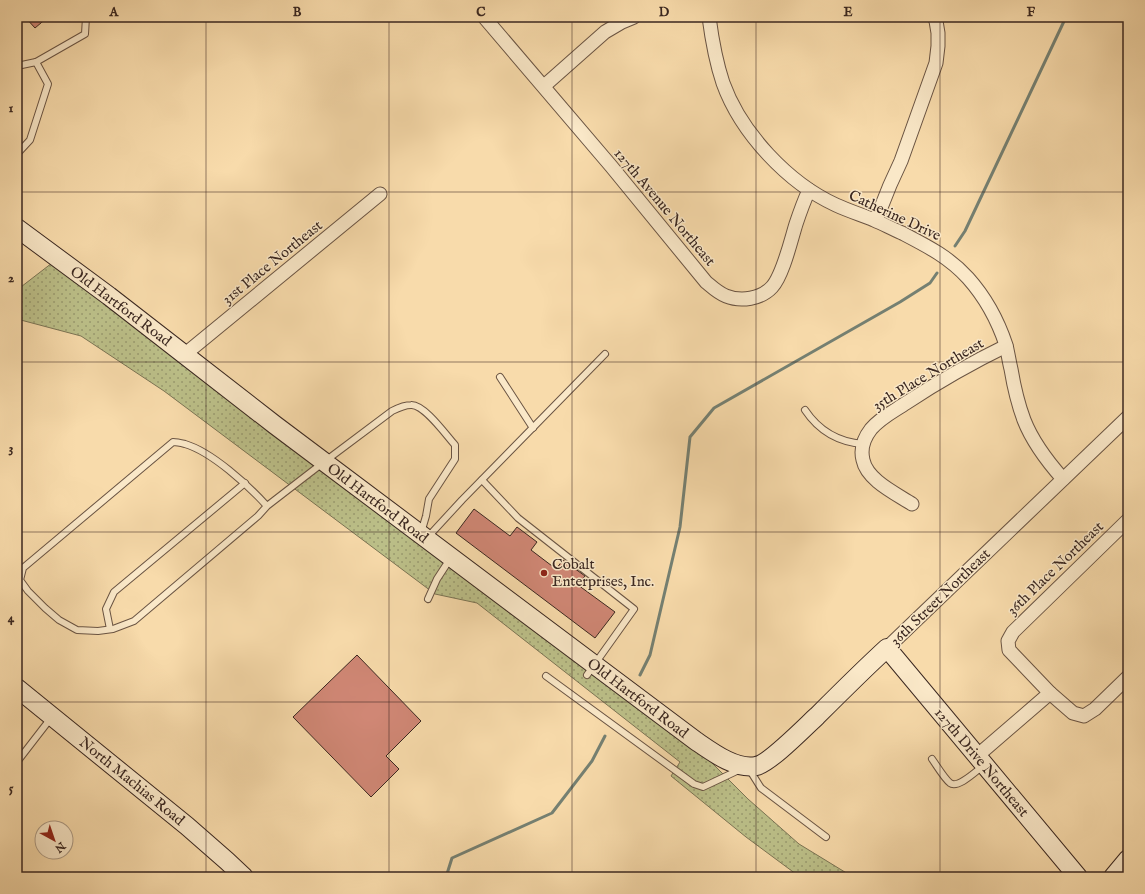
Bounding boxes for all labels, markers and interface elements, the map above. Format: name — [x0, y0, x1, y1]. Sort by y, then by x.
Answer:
text: A — [109, 4, 120, 21]
text: B — [293, 4, 302, 21]
text: C — [476, 4, 486, 21]
text: D — [659, 4, 670, 21]
text: E — [843, 4, 853, 21]
text: F — [1027, 4, 1036, 21]
text: 1 — [9, 100, 14, 117]
street label: 127th Avenue Northeast — [610, 145, 719, 270]
street label: Catherine Drive — [846, 186, 944, 245]
street label: 31st Place Northeast — [218, 216, 326, 309]
street label: Old Hartford Road — [66, 262, 176, 351]
text: 2 — [8, 270, 14, 287]
street label: 35th Place Northeast — [869, 334, 987, 415]
text: 3 — [9, 440, 14, 457]
street label: Old Hartford Road — [323, 459, 433, 548]
street label: 36th Place Northeast — [1003, 517, 1108, 619]
street label: 36th Street Northeast — [886, 545, 994, 650]
place label: Cobalt Enterprises, Inc. — [552, 555, 654, 591]
marker: Cobalt Enterprises, Inc. — [539, 568, 549, 578]
text: 4 — [8, 610, 15, 627]
street label: Old Hartford Road — [583, 654, 693, 743]
street label: 127th Drive Northeast — [930, 704, 1033, 821]
street label: North Machias Road — [75, 733, 189, 830]
text: 5 — [9, 780, 14, 797]
north arrow — [34, 820, 74, 860]
text: N — [51, 838, 69, 856]

